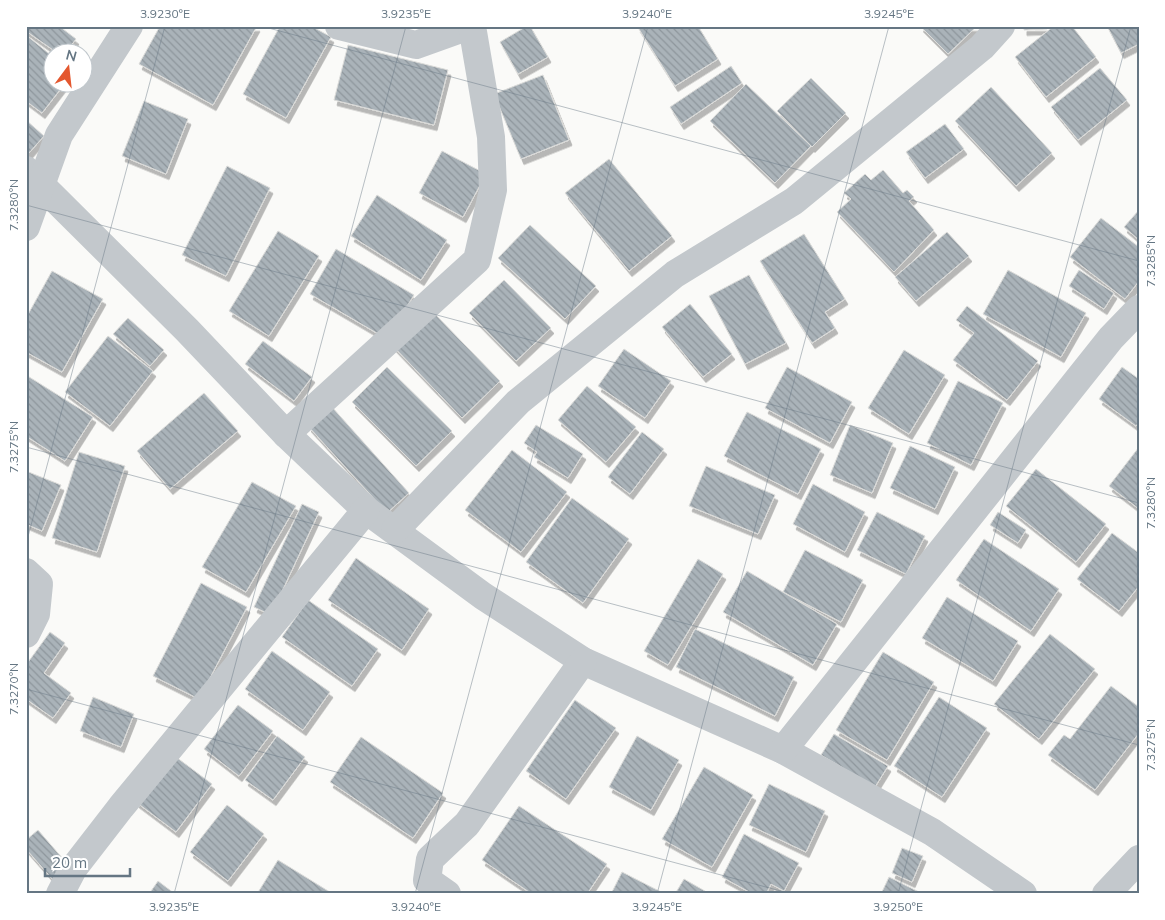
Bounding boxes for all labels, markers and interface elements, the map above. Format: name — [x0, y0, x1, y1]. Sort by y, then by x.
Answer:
text: 3.9230°E — [140, 6, 190, 21]
text: 3.9235°E — [381, 6, 431, 21]
text: 3.9240°E — [622, 6, 672, 21]
text: 3.9245°E — [864, 6, 914, 21]
north arrow — [42, 42, 92, 92]
text: N — [64, 45, 79, 66]
text: 7.3280°N — [6, 179, 21, 231]
text: 7.3285°N — [1143, 235, 1158, 287]
text: 7.3275°N — [6, 421, 21, 473]
text: 7.3280°N — [1143, 477, 1158, 529]
text: 7.3270°N — [6, 663, 21, 715]
text: 7.3275°N — [1143, 719, 1158, 771]
scale bar — [45, 845, 130, 877]
text: 20 m — [52, 853, 87, 872]
text: 3.9235°E — [149, 899, 199, 914]
text: 3.9240°E — [391, 899, 441, 914]
text: 3.9245°E — [632, 899, 682, 914]
text: 3.9250°E — [873, 899, 923, 914]

